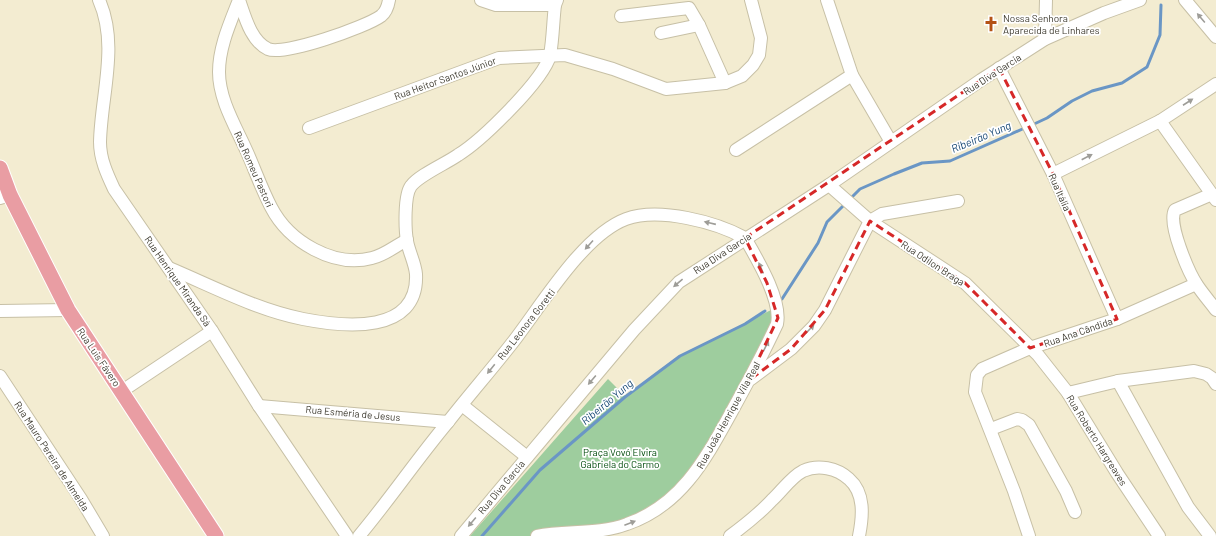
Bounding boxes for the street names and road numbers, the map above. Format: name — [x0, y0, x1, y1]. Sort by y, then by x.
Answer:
street label: Rua Diva Garcia — [961, 51, 1023, 97]
street label: Rua Heitor Santos Júnior — [392, 54, 498, 102]
street label: Rua Romeu Pastori — [232, 129, 276, 209]
street label: Rua Itália — [1046, 171, 1074, 213]
street label: Rua Diva Garcia — [691, 230, 753, 276]
street label: Rua Henrique Miranda Sá — [142, 234, 214, 328]
street label: Rua Odilon Braga — [899, 238, 967, 288]
street label: Rua Leonora Goretti — [495, 286, 557, 362]
street label: Rua Ana Cândida — [1042, 315, 1114, 349]
street label: Rua Luis Fávero — [75, 325, 123, 389]
street label: Rua João Henrique Vila Real — [694, 359, 762, 471]
street label: Rua Roberto Hargreaves — [1064, 392, 1130, 488]
street label: Rua Mauro Pereira de Almeida — [12, 399, 92, 513]
street label: Rua Esméria de Jesus — [305, 403, 401, 423]
street label: Rua Diva Garcia — [475, 458, 527, 516]

